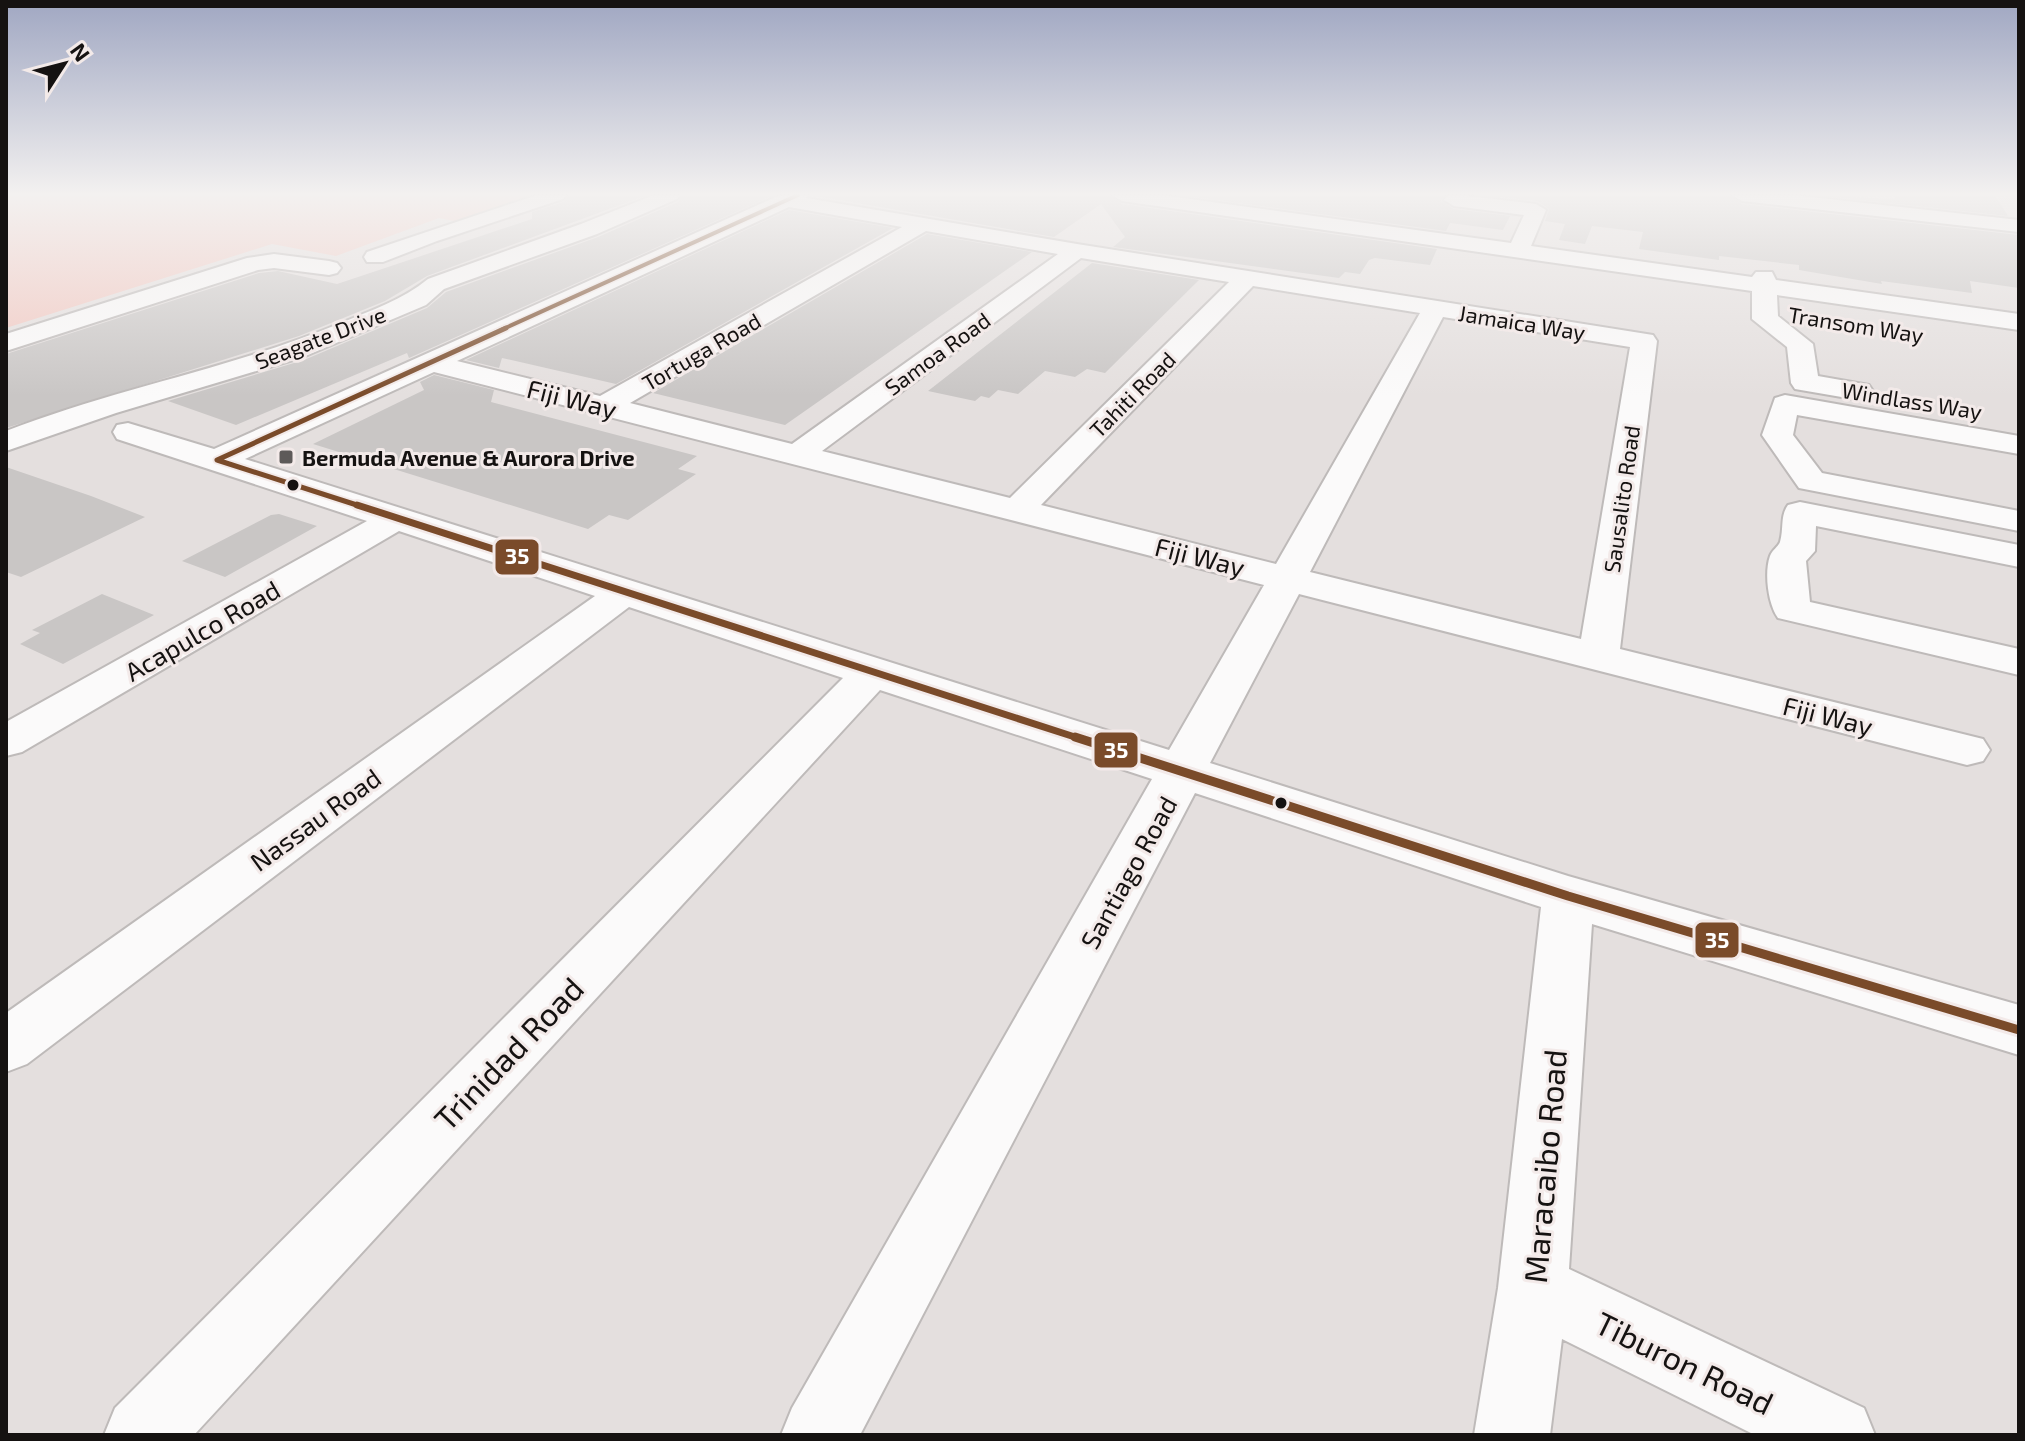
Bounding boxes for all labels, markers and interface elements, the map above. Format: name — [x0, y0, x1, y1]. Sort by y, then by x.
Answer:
north arrow — [24, 24, 104, 104]
text: N — [66, 38, 96, 66]
street label: Jamaica Way — [1457, 299, 1588, 345]
street label: Seagate Drive — [251, 300, 389, 374]
street label: Transom Way — [1787, 300, 1926, 348]
street label: Samoa Road — [879, 306, 995, 400]
street label: Tortuga Road — [637, 307, 765, 395]
street label: Tahiti Road — [1084, 346, 1180, 442]
street label: Fiji Way — [524, 372, 620, 424]
street label: Windlass Way — [1840, 376, 1984, 424]
street label: Sausalito Road — [1598, 424, 1644, 574]
place label: Bermuda Avenue & Aurora Drive — [302, 444, 635, 470]
marker: Bermuda Avenue & Aurora Drive — [277, 448, 295, 466]
unlabelled marker — [285, 477, 301, 493]
street label: Fiji Way — [1152, 530, 1248, 582]
line badge: 35 — [494, 538, 540, 576]
text: 35 — [505, 542, 529, 568]
street label: Acapulco Road — [119, 573, 285, 687]
street label: Fiji Way — [1780, 689, 1876, 741]
line badge: 35 — [1093, 731, 1139, 769]
text: 35 — [1104, 736, 1128, 762]
street label: Nassau Road — [244, 761, 386, 877]
street label: Santiago Road — [1073, 790, 1183, 954]
unlabelled marker — [1273, 795, 1289, 811]
line badge: 35 — [1694, 921, 1740, 959]
text: 35 — [1705, 926, 1729, 952]
street label: Trinidad Road — [426, 969, 590, 1137]
street label: Maracaibo Road — [1515, 1048, 1573, 1284]
street label: Tiburon Road — [1590, 1303, 1780, 1421]

